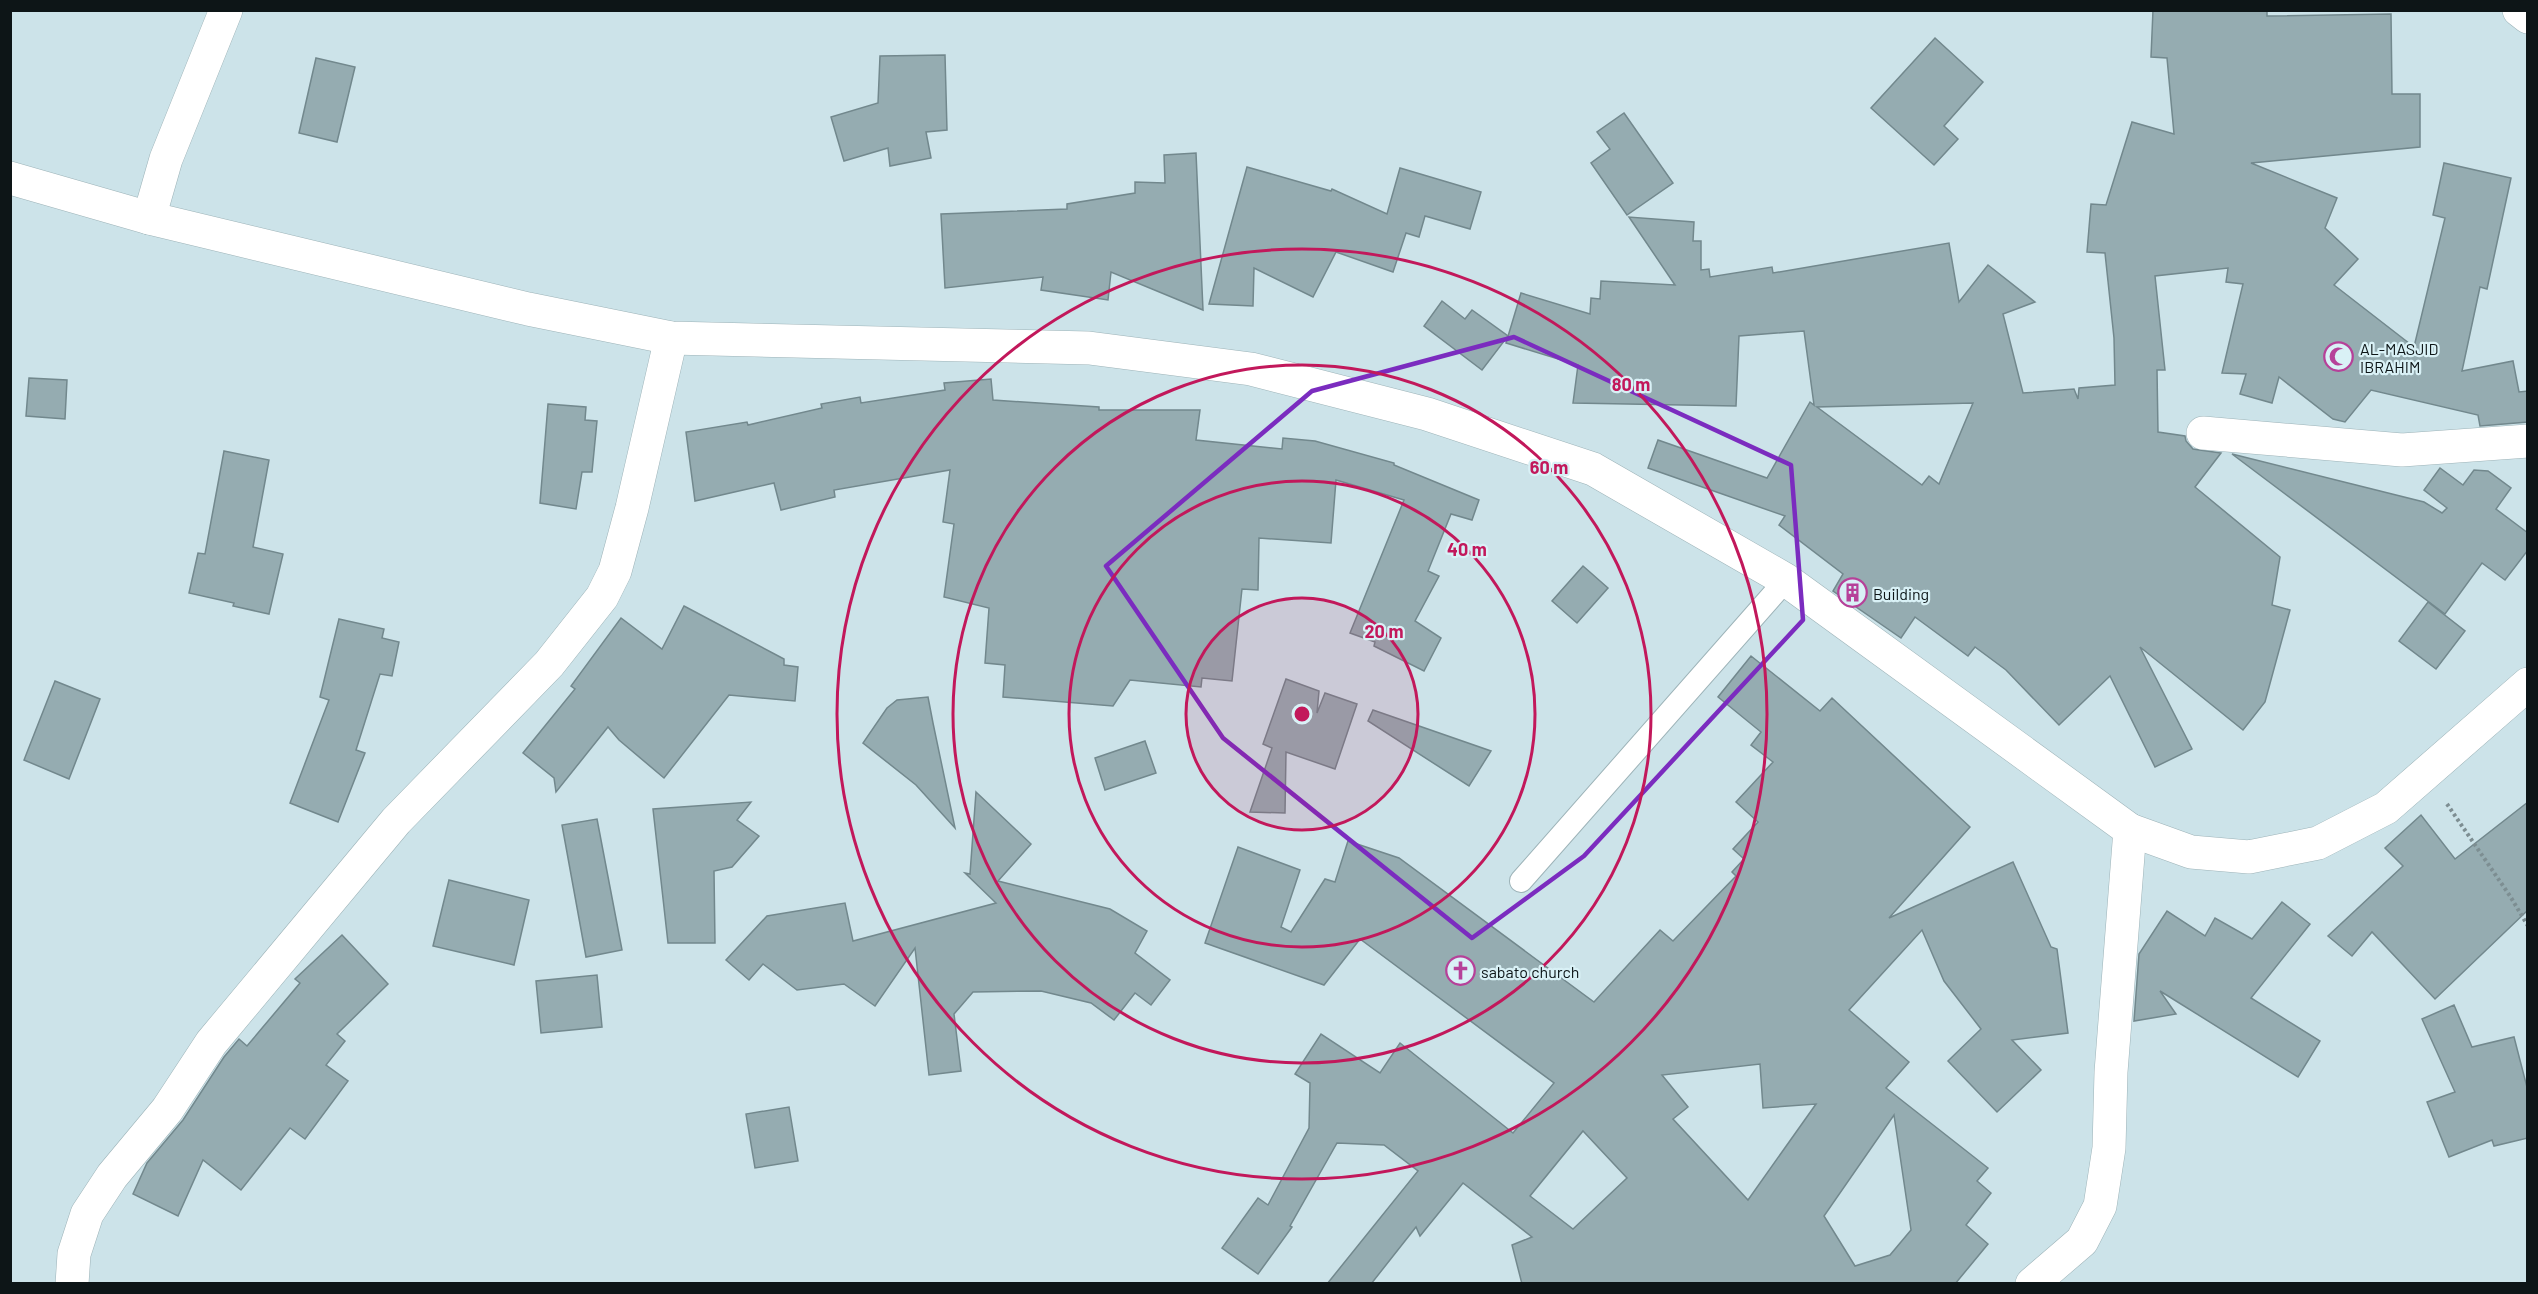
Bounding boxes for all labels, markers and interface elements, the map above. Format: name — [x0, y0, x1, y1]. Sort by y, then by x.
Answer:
place label: AL-MASJID IBRAHIM — [2360, 339, 2438, 376]
mosque icon: AL-MASJID IBRAHIM — [2323, 341, 2355, 373]
text: 80 m — [1612, 373, 1650, 395]
text: 60 m — [1530, 456, 1568, 478]
text: 40 m — [1447, 538, 1487, 560]
building icon: Building — [1836, 577, 1868, 609]
place label: Building — [1873, 584, 1929, 603]
text: 20 m — [1365, 620, 1403, 642]
centre of rings — [1292, 704, 1312, 724]
church icon: sabato church — [1444, 955, 1476, 987]
place label: sabato church — [1481, 962, 1579, 981]

